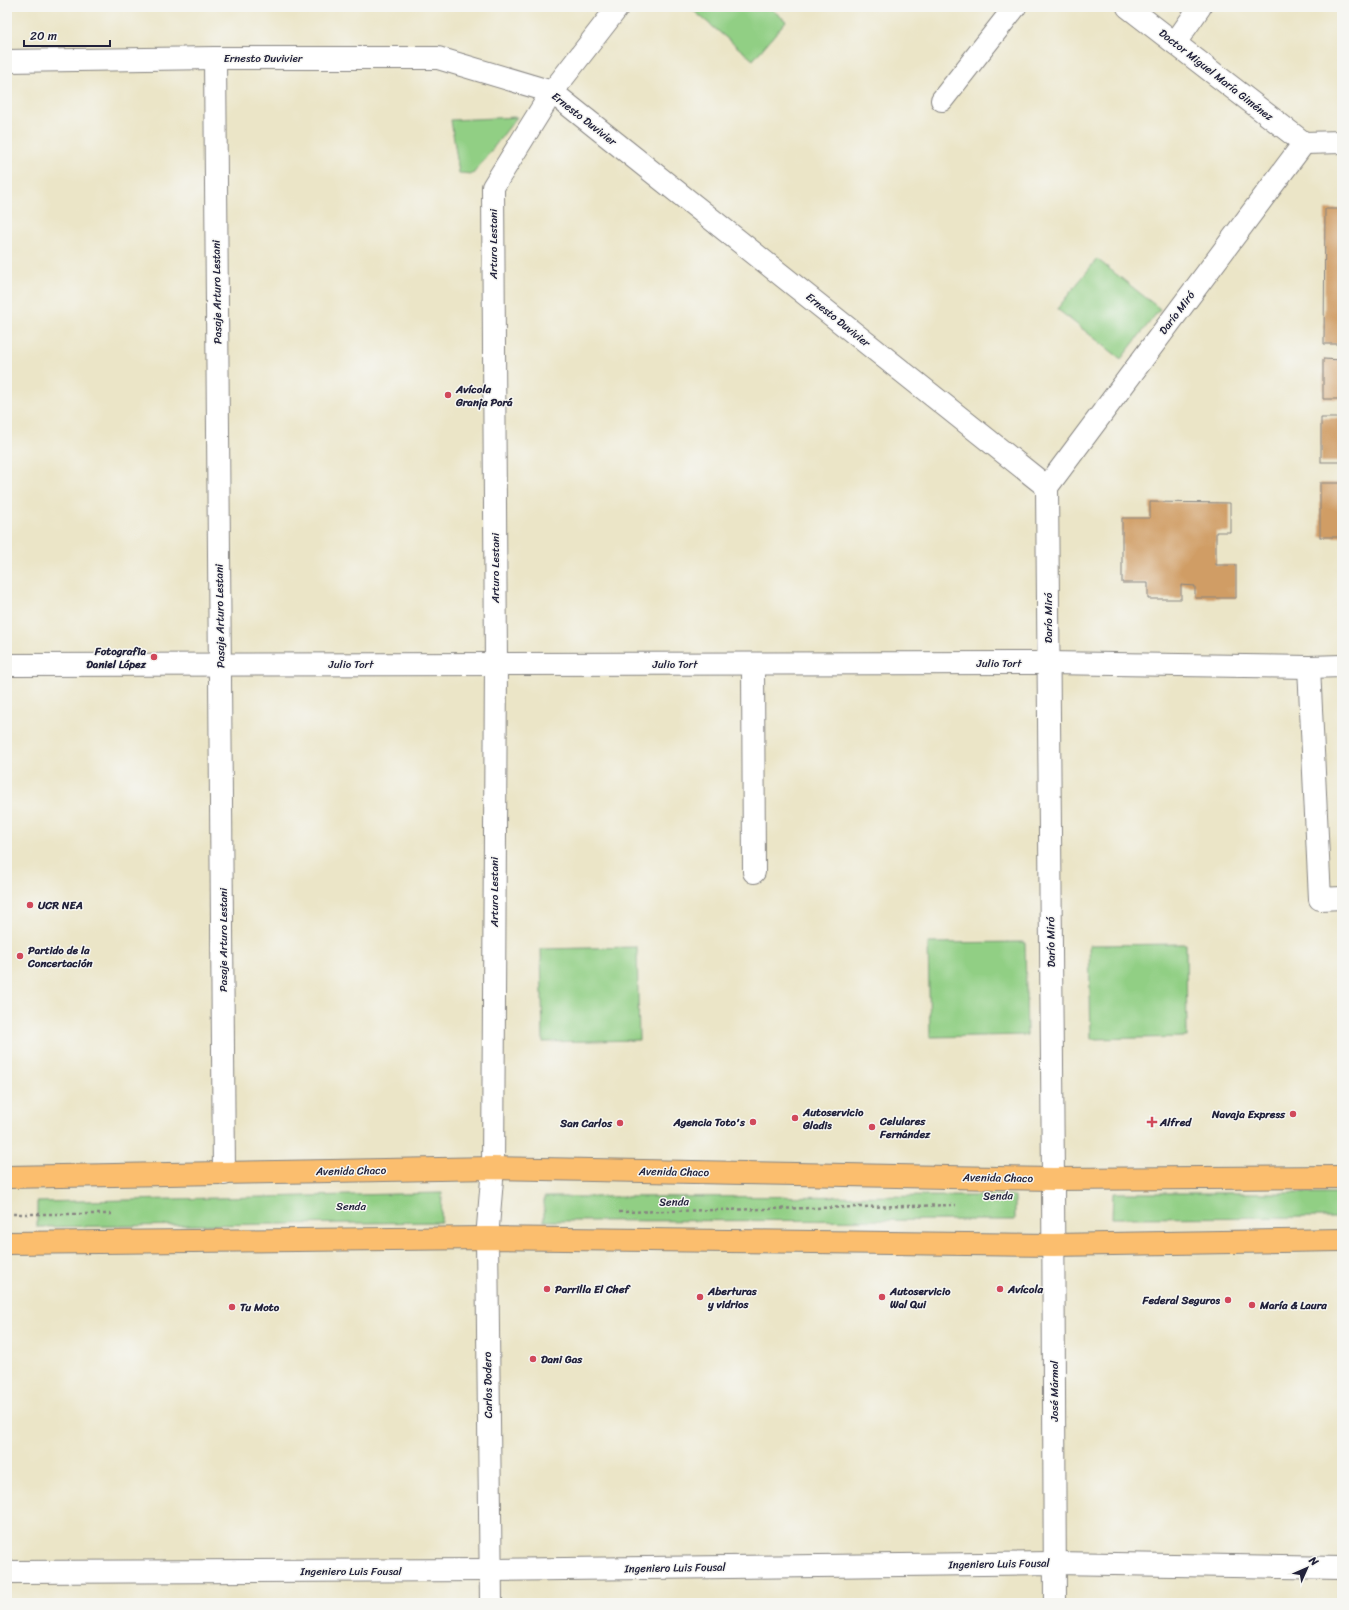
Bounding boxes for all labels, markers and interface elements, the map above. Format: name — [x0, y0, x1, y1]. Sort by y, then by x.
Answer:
scale bar — [24, 22, 110, 48]
street label: Doctor Miguel María Giménez — [1154, 24, 1278, 126]
text: 20 m — [30, 25, 57, 47]
street label: Ernesto Duvivier — [224, 49, 304, 68]
street label: Ernesto Duvivier — [547, 87, 622, 152]
street label: Arturo Lestani — [484, 208, 503, 280]
street label: Pasaje Arturo Lestani — [207, 239, 227, 344]
street label: Darío Miró — [1154, 287, 1200, 339]
street label: Ernesto Duvivier — [801, 288, 876, 353]
place label: Avícola Granja Porá — [455, 380, 513, 412]
marker: Avícola Granja Porá — [443, 390, 453, 400]
street label: Arturo Lestani — [486, 532, 505, 604]
street label: Pasaje Arturo Lestani — [210, 563, 230, 668]
street label: Darío Miró — [1039, 592, 1058, 643]
place label: Fotografia Daniel López — [86, 642, 147, 674]
marker: Fotografia Daniel López — [149, 652, 159, 662]
street label: Julio Tort — [976, 654, 1022, 673]
street label: Julio Tort — [328, 655, 374, 674]
street label: Julio Tort — [652, 655, 698, 674]
street label: Arturo Lestani — [485, 856, 504, 928]
street label: Pasaje Arturo Lestani — [214, 887, 233, 992]
place label: UCR NEA — [38, 896, 83, 915]
marker: UCR NEA — [25, 900, 35, 910]
street label: Darío Miró — [1041, 916, 1061, 967]
place label: Partido de la Concertación — [27, 941, 92, 973]
marker: Partido de la Concertación — [15, 951, 25, 961]
place label: Autoservicio Gladis — [802, 1103, 864, 1135]
place label: Navaja Express — [1211, 1105, 1286, 1124]
marker: Navaja Express — [1288, 1109, 1298, 1119]
place label: Celulares Fernández — [879, 1112, 931, 1144]
place label: Agencia Toto's — [672, 1113, 746, 1132]
marker: Autoservicio Gladis — [790, 1113, 800, 1123]
place label: Alfred — [1159, 1113, 1192, 1132]
place label: San Carlos — [559, 1114, 613, 1133]
marker: Agencia Toto's — [748, 1117, 758, 1127]
marker: Alfred — [1147, 1117, 1157, 1127]
marker: San Carlos — [615, 1118, 625, 1128]
marker: Celulares Fernández — [867, 1122, 877, 1132]
street label: Avenida Chaco — [315, 1161, 387, 1181]
street label: Avenida Chaco — [638, 1162, 710, 1182]
street label: Avenida Chaco — [962, 1168, 1034, 1188]
street label: Senda — [983, 1186, 1014, 1206]
street label: Senda — [659, 1192, 690, 1212]
street label: Senda — [336, 1197, 366, 1216]
place label: Parrilla El Chef — [555, 1280, 631, 1299]
place label: Avícola — [1007, 1280, 1044, 1299]
place label: Aberturas y vidrios — [707, 1282, 758, 1314]
place label: Autoservicio Wal Qui — [889, 1282, 951, 1314]
marker: Parrilla El Chef — [542, 1284, 552, 1294]
marker: Avícola — [995, 1284, 1005, 1294]
place label: Federal Seguros — [1141, 1291, 1220, 1310]
marker: Aberturas y vidrios — [695, 1292, 705, 1302]
marker: Autoservicio Wal Qui — [877, 1292, 887, 1302]
marker: Federal Seguros — [1223, 1295, 1233, 1305]
place label: María & Laura — [1259, 1296, 1327, 1315]
place label: Tu Moto — [240, 1298, 280, 1317]
marker: María & Laura — [1247, 1300, 1257, 1310]
marker: Tu Moto — [227, 1302, 237, 1312]
place label: Dani Gas — [541, 1350, 583, 1369]
street label: Carlos Dodero — [478, 1351, 498, 1418]
marker: Dani Gas — [528, 1354, 538, 1364]
street label: José Mármol — [1045, 1360, 1064, 1422]
north arrow — [1287, 1548, 1327, 1588]
text: N — [1304, 1551, 1323, 1571]
street label: Ingeniero Luis Fousal — [947, 1554, 1051, 1574]
street label: Ingeniero Luis Fousal — [623, 1558, 727, 1578]
street label: Ingeniero Luis Fousal — [299, 1562, 403, 1581]

